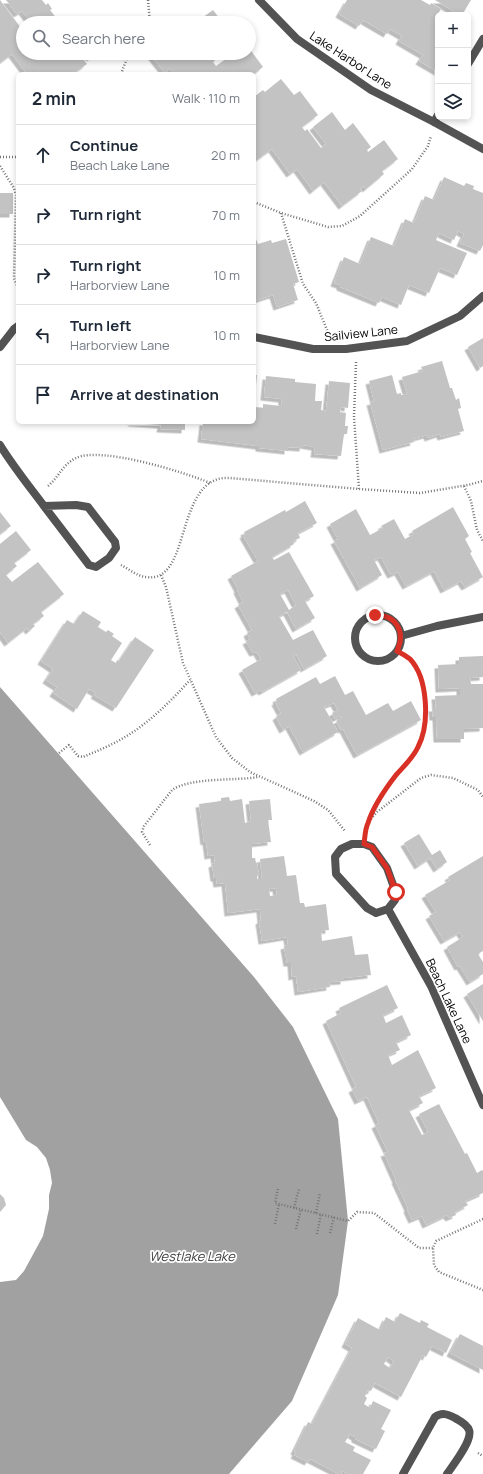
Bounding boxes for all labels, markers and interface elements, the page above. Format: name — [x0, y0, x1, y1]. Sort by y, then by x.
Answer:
map controls — [435, 12, 471, 120]
button: + — [435, 12, 471, 48]
search box — [16, 16, 256, 60]
icon: search — [30, 27, 52, 49]
street label: Lake Harbor Lane — [307, 27, 395, 93]
text: Search here — [62, 28, 145, 49]
button: − — [435, 48, 471, 84]
button: layers — [435, 84, 471, 120]
text: 2 min — [32, 87, 76, 110]
text: Walk · 110 m — [172, 89, 240, 107]
text: Continue — [70, 135, 138, 156]
icon: ahead — [32, 144, 54, 166]
text: 20 m — [211, 146, 240, 164]
text: Beach Lake Lane — [70, 156, 170, 174]
icon: right — [32, 204, 54, 226]
text: Turn right — [70, 204, 141, 225]
text: 70 m — [212, 206, 240, 224]
text: Turn right — [70, 255, 141, 276]
icon: right — [32, 264, 54, 286]
text: 10 m — [213, 266, 240, 284]
text: Harborview Lane — [70, 276, 170, 294]
text: Turn left — [70, 315, 132, 336]
street label: Sailview Lane — [323, 321, 399, 345]
icon: left — [32, 324, 54, 346]
text: 10 m — [213, 326, 240, 344]
text: Harborview Lane — [70, 336, 170, 354]
icon: arrive — [32, 384, 54, 406]
text: Arrive at destination — [70, 384, 219, 405]
route end — [366, 606, 384, 624]
route start — [387, 883, 405, 901]
street label: Beach Lake Lane — [422, 956, 476, 1046]
water label: Westlake Lake — [149, 1247, 236, 1265]

